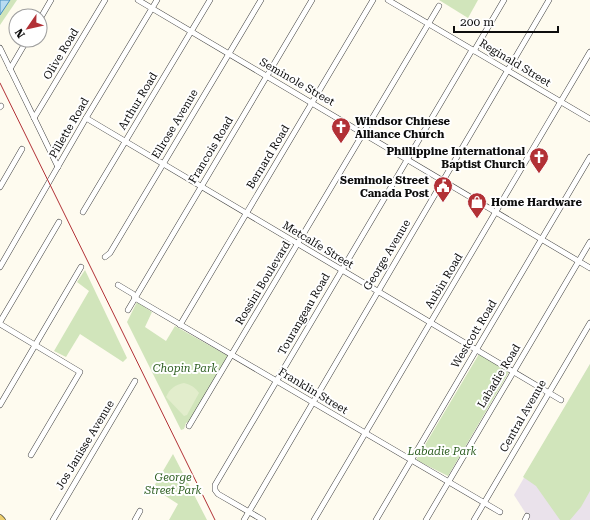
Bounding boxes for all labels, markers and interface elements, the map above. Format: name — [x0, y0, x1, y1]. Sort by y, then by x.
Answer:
north arrow — [8, 8, 48, 48]
scale bar — [454, 8, 558, 34]
text: 200 m — [460, 15, 494, 29]
text: N — [12, 26, 28, 40]
street label: Olive Road — [41, 26, 81, 82]
street label: Reginald Street — [477, 37, 553, 89]
street label: Seminole Street — [257, 55, 337, 109]
street label: Arthur Road — [116, 70, 160, 132]
street label: Ellrose Avenue — [149, 87, 201, 161]
street label: Pillette Road — [46, 96, 92, 160]
street label: Francois Road — [186, 114, 236, 186]
place label: Windsor Chinese Alliance Church — [355, 115, 451, 141]
church icon: Windsor Chinese Alliance Church — [330, 116, 352, 144]
street label: Bernard Road — [244, 123, 292, 191]
place label: Phillippine International Baptist Church — [386, 145, 526, 171]
church icon: Phillippine International Baptist Church — [528, 146, 550, 174]
place label: Seminole Street Canada Post — [340, 174, 430, 200]
public building icon: Seminole Street Canada Post — [432, 175, 454, 203]
shop icon: Home Hardware — [466, 191, 488, 219]
place label: Home Hardware — [491, 196, 582, 209]
street label: George Avenue — [361, 217, 413, 293]
street label: Metcalfe Street — [280, 219, 356, 271]
street label: Rossini Boulevard — [233, 239, 293, 327]
street label: Aubin Road — [422, 251, 466, 311]
street label: Tourangeau Road — [275, 271, 333, 357]
street label: Westcott Road — [449, 298, 499, 370]
street label: Labadie Road — [475, 342, 523, 410]
park label: Chopin Park — [153, 362, 217, 375]
street label: Franklin Street — [276, 365, 350, 417]
street label: Central Avenue — [497, 378, 549, 454]
street label: Jos Janisse Avenue — [53, 398, 117, 492]
park label: Labadie Park — [406, 445, 477, 458]
park label: George Street Park — [143, 471, 202, 497]

